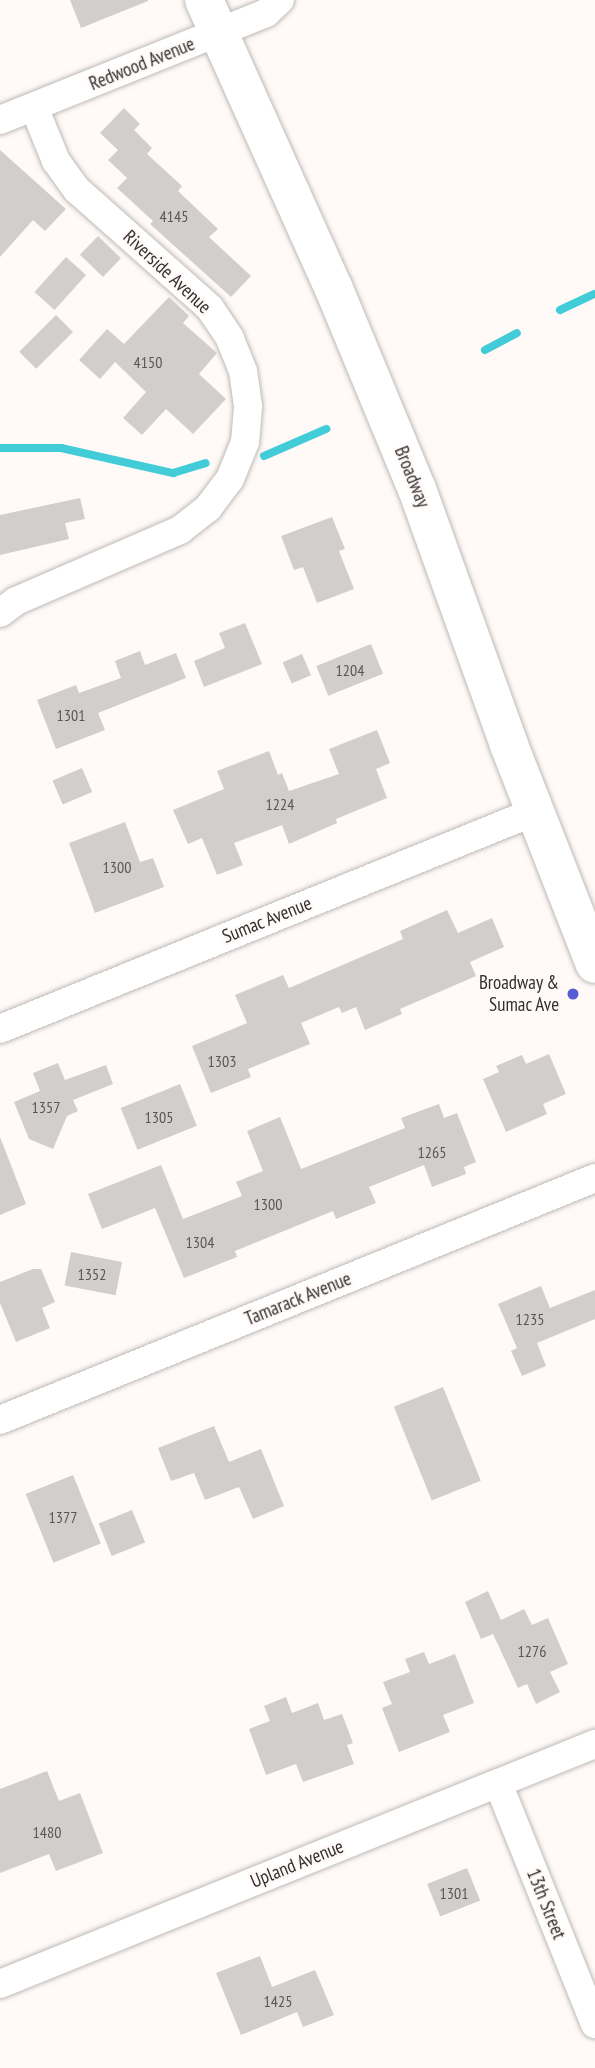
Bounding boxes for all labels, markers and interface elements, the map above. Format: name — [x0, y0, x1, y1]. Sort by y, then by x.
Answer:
street label: Redwood Avenue — [86, 32, 198, 96]
house number: 4145 — [160, 206, 188, 226]
street label: Riverside Avenue — [118, 225, 216, 319]
house number: 4150 — [134, 352, 162, 372]
street label: Broadway — [389, 443, 435, 511]
house number: 1204 — [336, 660, 364, 680]
house number: 1301 — [57, 705, 85, 725]
house number: 1224 — [266, 794, 294, 814]
house number: 1300 — [103, 857, 131, 877]
street label: Sumac Avenue — [219, 892, 315, 948]
place label: Broadway & Sumac Ave — [478, 972, 559, 1016]
marker: Broadway & Sumac Ave — [565, 986, 581, 1002]
house number: 1303 — [208, 1051, 236, 1071]
house number: 1357 — [32, 1097, 60, 1117]
house number: 1305 — [145, 1107, 173, 1127]
house number: 1265 — [418, 1142, 446, 1162]
house number: 1300 — [254, 1194, 282, 1214]
house number: 1304 — [186, 1232, 214, 1252]
house number: 1352 — [78, 1264, 106, 1284]
street label: Tamarack Avenue — [241, 1267, 355, 1331]
house number: 1235 — [516, 1309, 544, 1329]
house number: 1377 — [49, 1507, 77, 1527]
house number: 1276 — [518, 1641, 546, 1661]
house number: 1480 — [33, 1822, 61, 1842]
street label: Upland Avenue — [247, 1835, 347, 1893]
street label: 13th Street — [522, 1865, 570, 1943]
house number: 1301 — [440, 1883, 468, 1903]
house number: 1425 — [264, 1991, 292, 2011]

